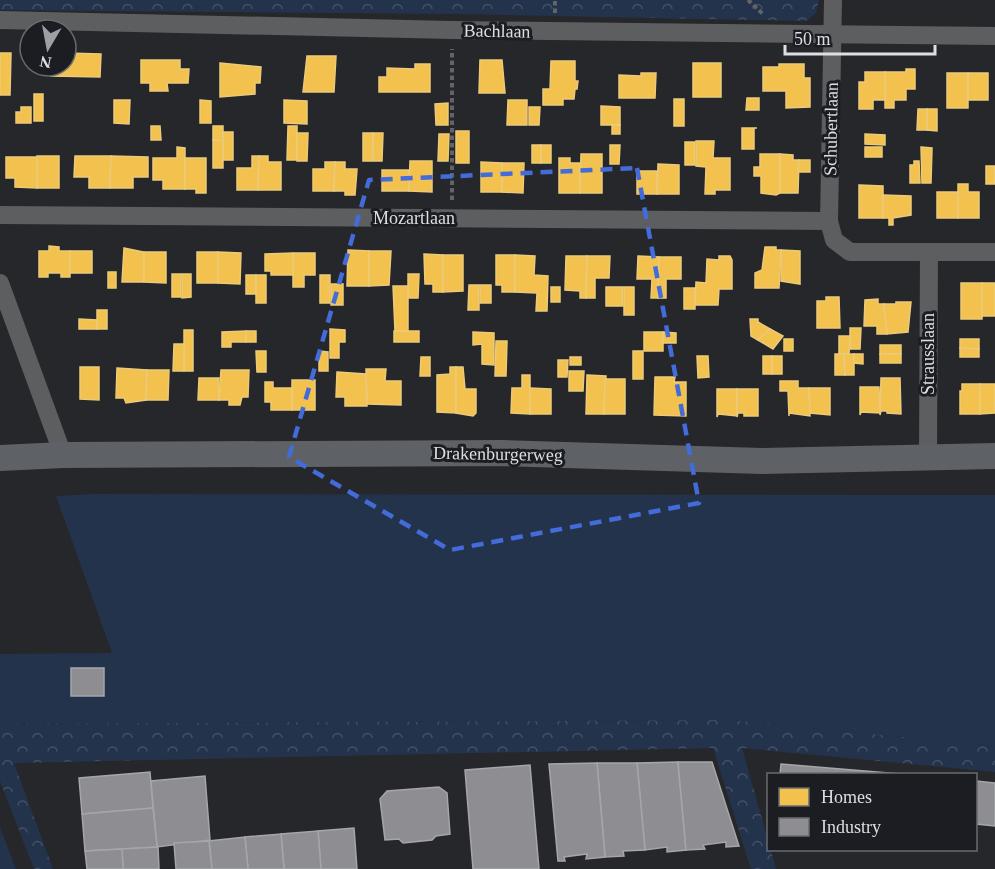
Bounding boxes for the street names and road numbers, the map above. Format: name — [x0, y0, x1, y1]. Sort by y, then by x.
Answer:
street label: Bachlaan — [463, 20, 531, 42]
street label: Schubertlaan — [820, 82, 842, 176]
street label: Mozartlaan — [373, 208, 455, 228]
street label: Strausslaan — [918, 313, 938, 395]
street label: Drakenburgerweg — [433, 443, 563, 465]

